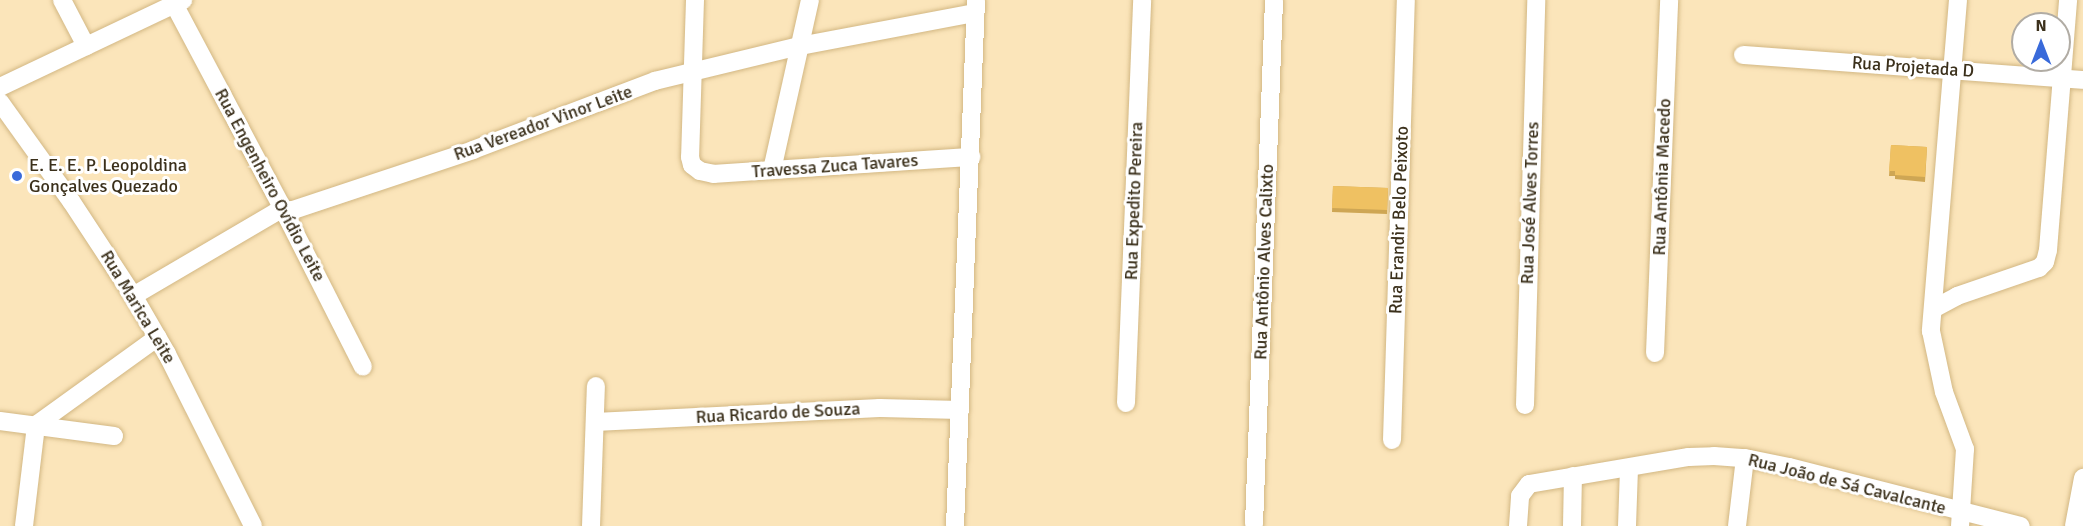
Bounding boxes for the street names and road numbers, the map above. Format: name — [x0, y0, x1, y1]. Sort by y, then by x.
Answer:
street label: Rua Projetada D — [1851, 52, 1975, 82]
street label: Rua Vereador Vinor Leite — [451, 81, 635, 165]
street label: Rua Engenheiro Ovídio Leite — [210, 85, 330, 285]
street label: Rua Antônia Macedo — [1648, 98, 1676, 256]
street label: Rua Expedito Pereira — [1120, 121, 1148, 281]
street label: Rua José Alves Torres — [1516, 121, 1544, 285]
street label: Rua Erandir Belo Peixoto — [1385, 125, 1413, 315]
street label: Travessa Zuca Tavares — [751, 149, 919, 183]
street label: Rua Antônio Alves Calixto — [1250, 164, 1278, 360]
street label: Rua Marica Leite — [96, 246, 180, 368]
street label: Rua Ricardo de Souza — [695, 398, 861, 428]
street label: Rua João de Sá Cavalcante — [1746, 449, 1948, 519]

